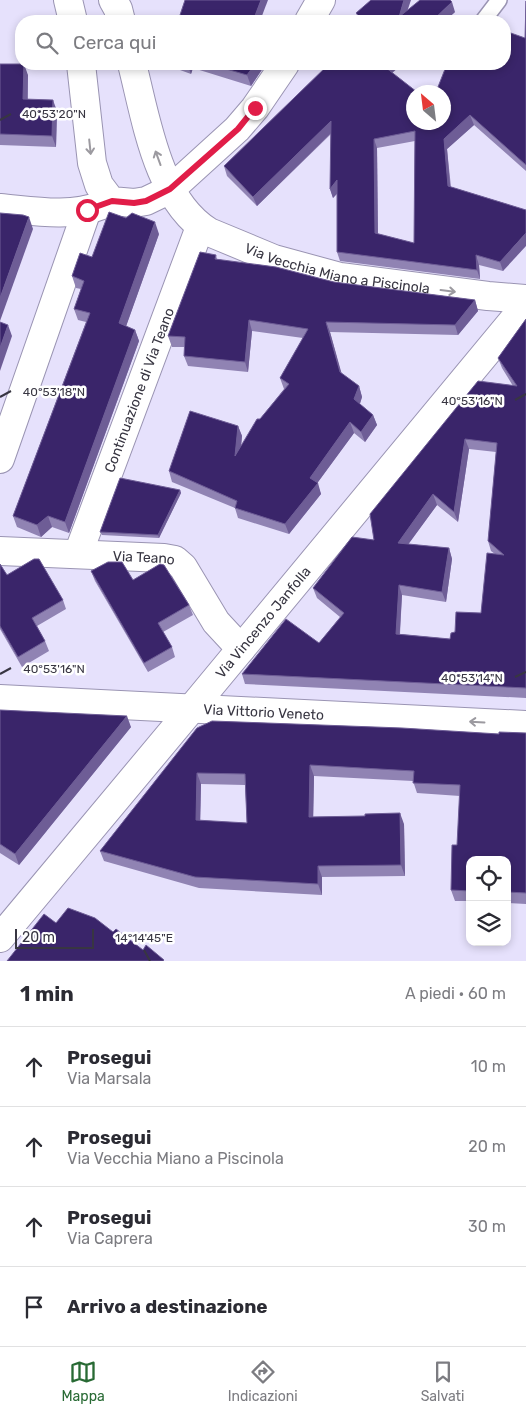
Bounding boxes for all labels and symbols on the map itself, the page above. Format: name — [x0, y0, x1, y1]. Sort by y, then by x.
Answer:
north arrow — [406, 85, 451, 130]
route end — [244, 97, 267, 120]
text: 40°53'20"N — [22, 107, 86, 121]
one-way arrow — [85, 139, 95, 155]
one-way arrow — [153, 151, 162, 167]
route start — [76, 199, 99, 222]
street label: Via Vecchia Miano a Piscinola — [242, 239, 431, 297]
one-way arrow — [440, 286, 456, 296]
street label: Continuazione di Via Teano — [101, 305, 178, 475]
text: 40°53'18"N — [23, 385, 85, 399]
text: 40°53'16"N — [441, 394, 503, 408]
street label: Via Teano — [112, 547, 176, 568]
street label: Via Vincenzo Janfolla — [212, 563, 314, 681]
text: 40°53'16"N — [23, 662, 85, 676]
text: 40°53'14"N — [441, 671, 503, 685]
street label: Via Vittorio Veneto — [203, 701, 324, 724]
one-way arrow — [470, 718, 486, 727]
scale bar — [15, 926, 94, 949]
text: 14°14'45"E — [115, 931, 173, 945]

